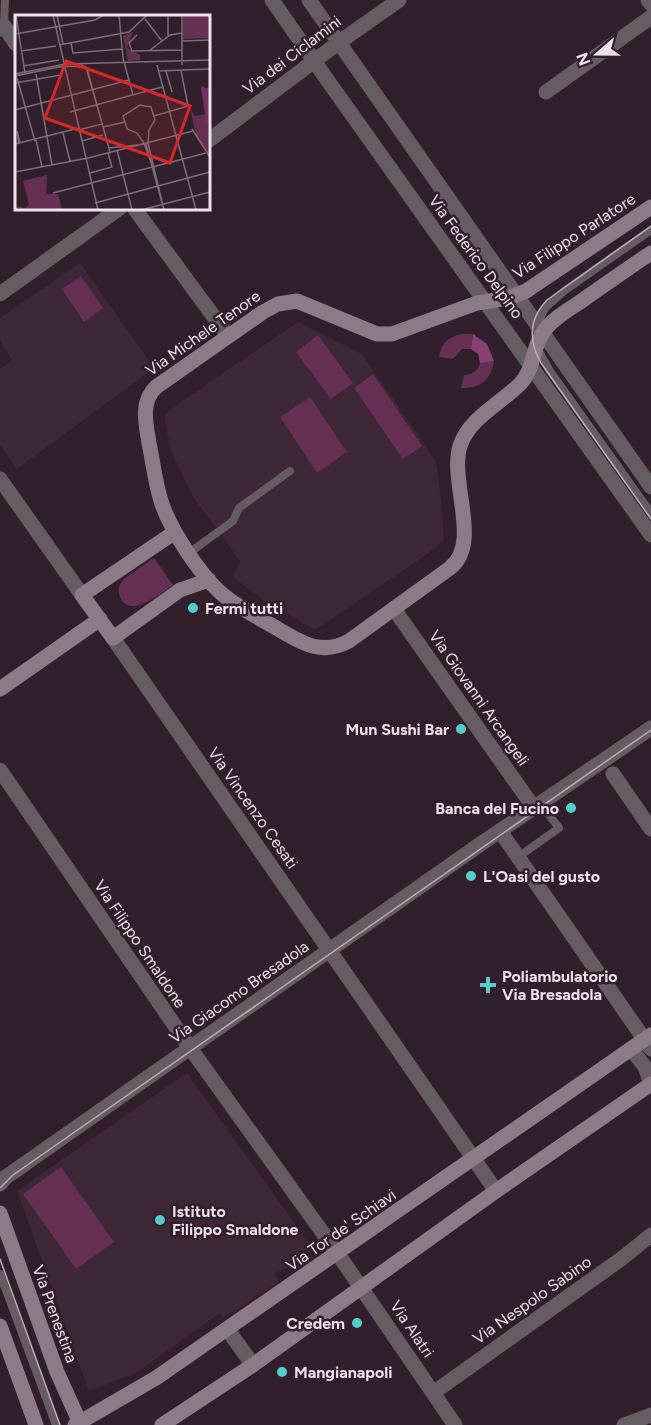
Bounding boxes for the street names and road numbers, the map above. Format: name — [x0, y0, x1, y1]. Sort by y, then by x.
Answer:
street label: Via dei Ciclamini — [239, 12, 345, 98]
street label: Via Filippo Parlatore — [509, 189, 639, 283]
street label: Via Federico Delpino — [425, 192, 527, 322]
street label: Via Michele Tenore — [142, 286, 264, 380]
street label: Via Giovanni Arcangeli — [425, 627, 533, 769]
street label: Via Vincenzo Cesati — [204, 744, 302, 872]
street label: Via Filippo Smaldone — [90, 876, 190, 1012]
street label: Via Giacomo Bresadola — [166, 937, 312, 1047]
street label: Via Tor de' Schiavi — [282, 1185, 400, 1275]
street label: Via Nespolo Sabino — [469, 1252, 595, 1348]
street label: Via Prenestina — [29, 1263, 81, 1365]
street label: Via Alatri — [386, 1297, 438, 1361]

